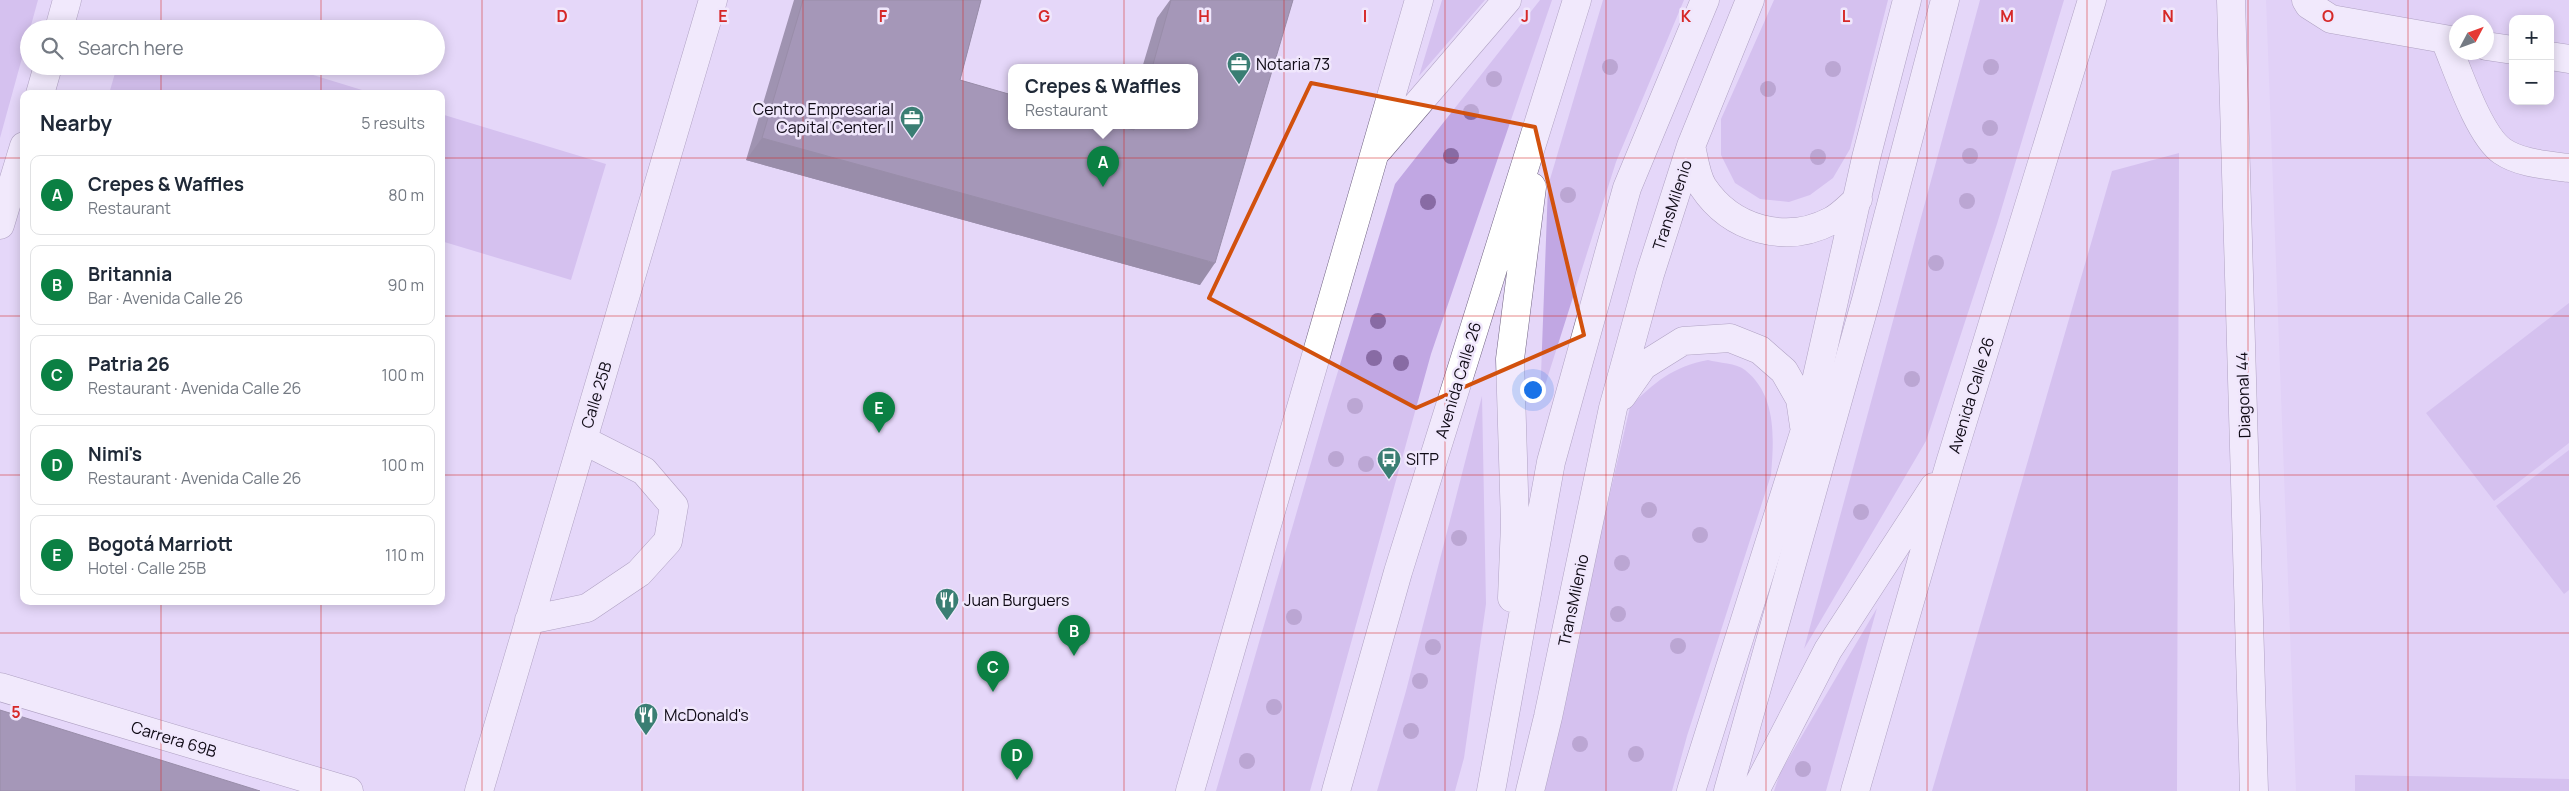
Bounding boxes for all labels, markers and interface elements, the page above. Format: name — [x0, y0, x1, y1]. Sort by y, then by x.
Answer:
text: D — [556, 5, 568, 27]
text: E — [718, 5, 728, 27]
text: F — [879, 5, 888, 27]
text: G — [1038, 5, 1050, 27]
text: H — [1198, 5, 1210, 27]
text: I — [1363, 5, 1367, 27]
text: J — [1521, 5, 1529, 27]
text: K — [1681, 5, 1692, 27]
text: L — [1842, 5, 1851, 27]
text: M — [2000, 5, 2014, 27]
text: N — [2162, 5, 2174, 27]
text: O — [2322, 5, 2334, 27]
north arrow — [2449, 15, 2494, 60]
map controls — [2509, 15, 2554, 105]
button: + — [2509, 15, 2554, 60]
search box — [20, 20, 445, 75]
icon: search — [38, 34, 66, 62]
text: Search here — [78, 35, 184, 61]
office icon: Notaria 73 — [1226, 51, 1252, 85]
place label: Notaria 73 — [1256, 53, 1330, 75]
button: − — [2509, 60, 2554, 105]
popup — [1008, 64, 1198, 129]
text: Crepes & Waffles — [1025, 73, 1181, 99]
place label: Centro Empresarial Capital Center II — [753, 98, 894, 138]
text: Restaurant — [1025, 99, 1108, 121]
office icon: Centro Empresarial Capital Center II — [899, 105, 925, 139]
text: Nearby — [40, 109, 112, 137]
text: 5 results — [361, 112, 425, 134]
pin: A — [1087, 146, 1119, 187]
street label: TransMilenio — [1647, 157, 1697, 253]
text: Crepes & Waffles — [88, 171, 244, 197]
text: A — [52, 184, 62, 206]
text: 80 m — [388, 184, 424, 206]
text: Restaurant — [88, 197, 171, 219]
text: Britannia — [88, 261, 172, 287]
text: B — [52, 274, 62, 296]
text: 90 m — [388, 274, 424, 296]
text: Bar · Avenida Calle 26 — [88, 287, 243, 309]
street label: Avenida Calle 26 — [1430, 319, 1486, 441]
street label: Avenida Calle 26 — [1943, 334, 1999, 456]
text: Patria 26 — [88, 351, 170, 377]
street label: Diagonal 44 — [2230, 351, 2256, 439]
street label: Calle 25B — [575, 359, 617, 431]
text: C — [51, 364, 63, 386]
text: 100 m — [381, 364, 424, 386]
text: Restaurant · Avenida Calle 26 — [88, 377, 302, 399]
your location — [1520, 377, 1546, 403]
pin: E — [863, 392, 895, 433]
text: Nimi's — [88, 441, 142, 467]
bus stop icon: SITP — [1376, 446, 1402, 480]
place label: SITP — [1406, 448, 1439, 470]
text: D — [51, 454, 63, 476]
text: 100 m — [381, 454, 424, 476]
text: Restaurant · Avenida Calle 26 — [88, 467, 302, 489]
text: Bogotá Marriott — [88, 531, 233, 557]
text: E — [52, 544, 62, 566]
text: 110 m — [385, 544, 424, 566]
street label: TransMilenio — [1552, 552, 1594, 648]
text: Hotel · Calle 25B — [88, 557, 206, 579]
restaurant icon: Juan Burguers — [934, 587, 960, 621]
place label: Juan Burguers — [964, 589, 1069, 611]
pin: B — [1058, 615, 1090, 656]
pin: C — [977, 651, 1009, 692]
text: 5 — [11, 701, 21, 723]
restaurant icon: McDonald's — [633, 702, 659, 736]
place label: McDonald's — [664, 704, 749, 726]
street label: Carrera 69B — [129, 716, 220, 762]
pin: D — [1001, 739, 1033, 780]

